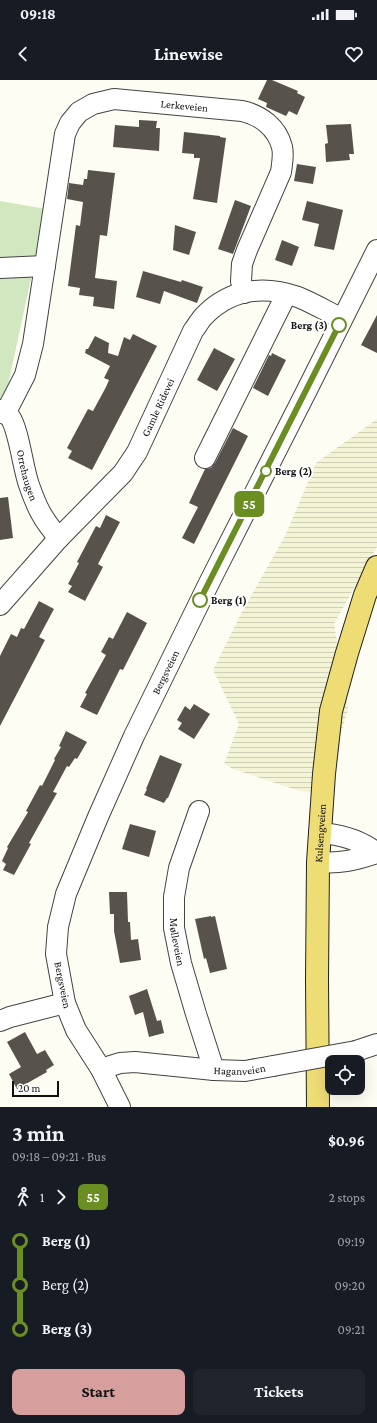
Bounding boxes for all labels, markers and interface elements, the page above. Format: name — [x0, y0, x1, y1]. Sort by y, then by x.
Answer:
text: 09:18 — [20, 6, 56, 22]
icon: back — [12, 43, 34, 65]
icon: heart — [343, 43, 365, 65]
text: Linewise — [154, 44, 223, 64]
street label: Lerkeveien — [160, 97, 209, 114]
marker: Berg (3) — [331, 317, 347, 333]
place label: Berg (3) — [291, 319, 328, 332]
street label: Gamle Ridevei — [139, 376, 176, 438]
street label: Orrehaugen — [15, 448, 40, 503]
marker: Berg (2) — [260, 465, 272, 477]
place label: Berg (2) — [275, 465, 312, 478]
line badge: 55 — [231, 491, 267, 517]
text: 55 — [242, 496, 256, 512]
marker: Berg (1) — [192, 592, 208, 608]
place label: Berg (1) — [211, 594, 247, 607]
street label: Bergsveien — [149, 648, 181, 696]
street label: Kulsengveien — [312, 803, 328, 863]
street label: Mølleveien — [168, 918, 187, 967]
street label: Bergsveien — [51, 961, 74, 1010]
map controls — [325, 1055, 365, 1095]
button: locate — [325, 1055, 365, 1095]
street label: Haganveien — [213, 1061, 266, 1078]
scale bar — [12, 1079, 59, 1098]
text: 20 m — [18, 1082, 40, 1094]
text: 3 min — [12, 1121, 65, 1146]
text: $0.96 — [328, 1133, 365, 1149]
text: 09:18 – 09:21 · Bus — [12, 1149, 106, 1164]
icon: walk — [12, 1186, 34, 1208]
icon: forward — [50, 1186, 72, 1208]
text: 55 — [86, 1189, 100, 1205]
text: 1 — [40, 1190, 44, 1205]
text: 2 stops — [329, 1190, 365, 1205]
text: Berg (1) — [42, 1233, 91, 1249]
text: 09:19 — [337, 1234, 365, 1249]
text: Berg (2) — [42, 1277, 90, 1293]
text: 09:20 — [335, 1278, 365, 1293]
text: Berg (3) — [42, 1321, 93, 1337]
text: 09:21 — [338, 1322, 365, 1337]
button: Start — [12, 1369, 185, 1415]
button: Tickets — [193, 1369, 365, 1415]

